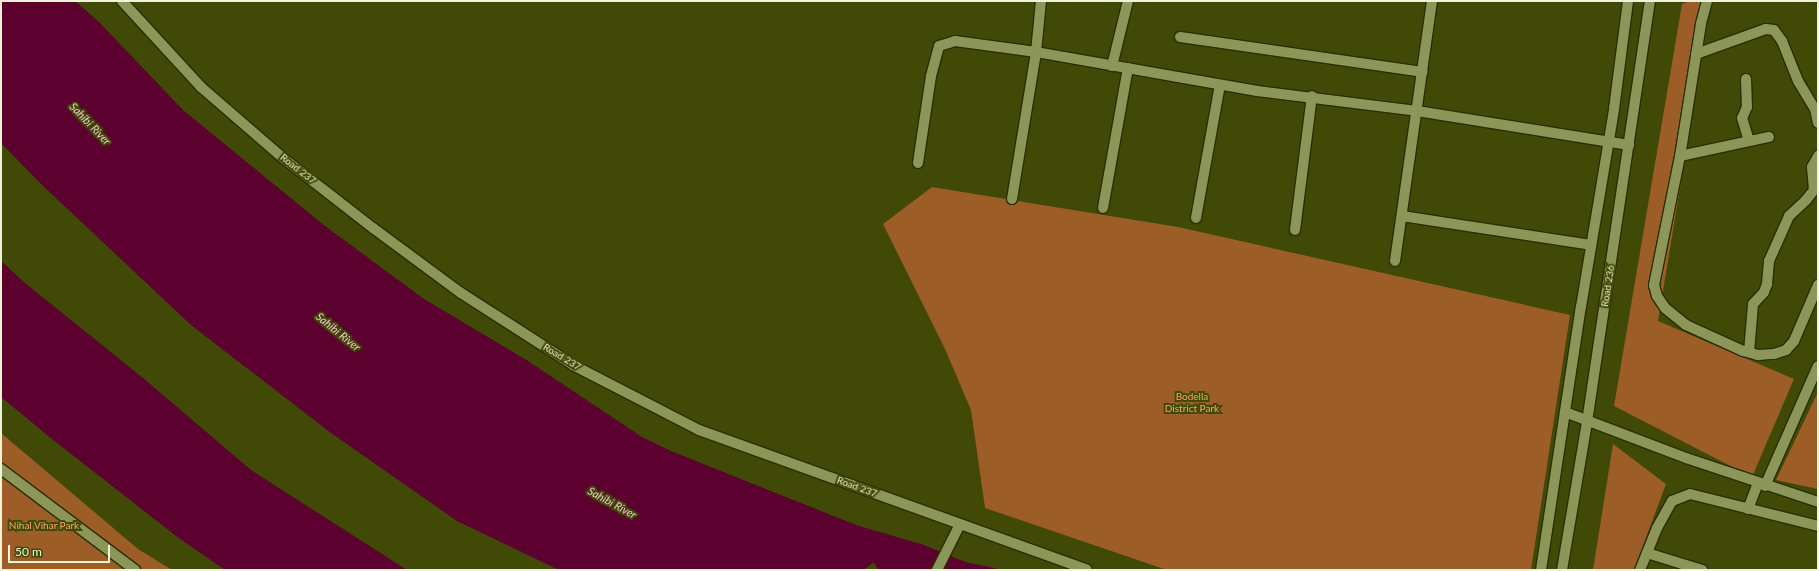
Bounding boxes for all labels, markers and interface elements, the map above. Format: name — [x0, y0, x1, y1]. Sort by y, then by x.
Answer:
water label: Sahibi River — [67, 100, 113, 148]
street label: Road 237 — [278, 151, 318, 187]
street label: Road 236 — [1599, 264, 1617, 308]
water label: Sahibi River — [313, 310, 363, 354]
street label: Road 237 — [541, 341, 583, 373]
park label: Bodella District Park — [1165, 390, 1219, 414]
street label: Road 237 — [835, 474, 879, 500]
water label: Sahibi River — [585, 484, 639, 522]
park label: Nihal Vihar Park — [9, 520, 79, 532]
scale bar — [10, 537, 112, 563]
text: 50 m — [15, 544, 42, 559]

